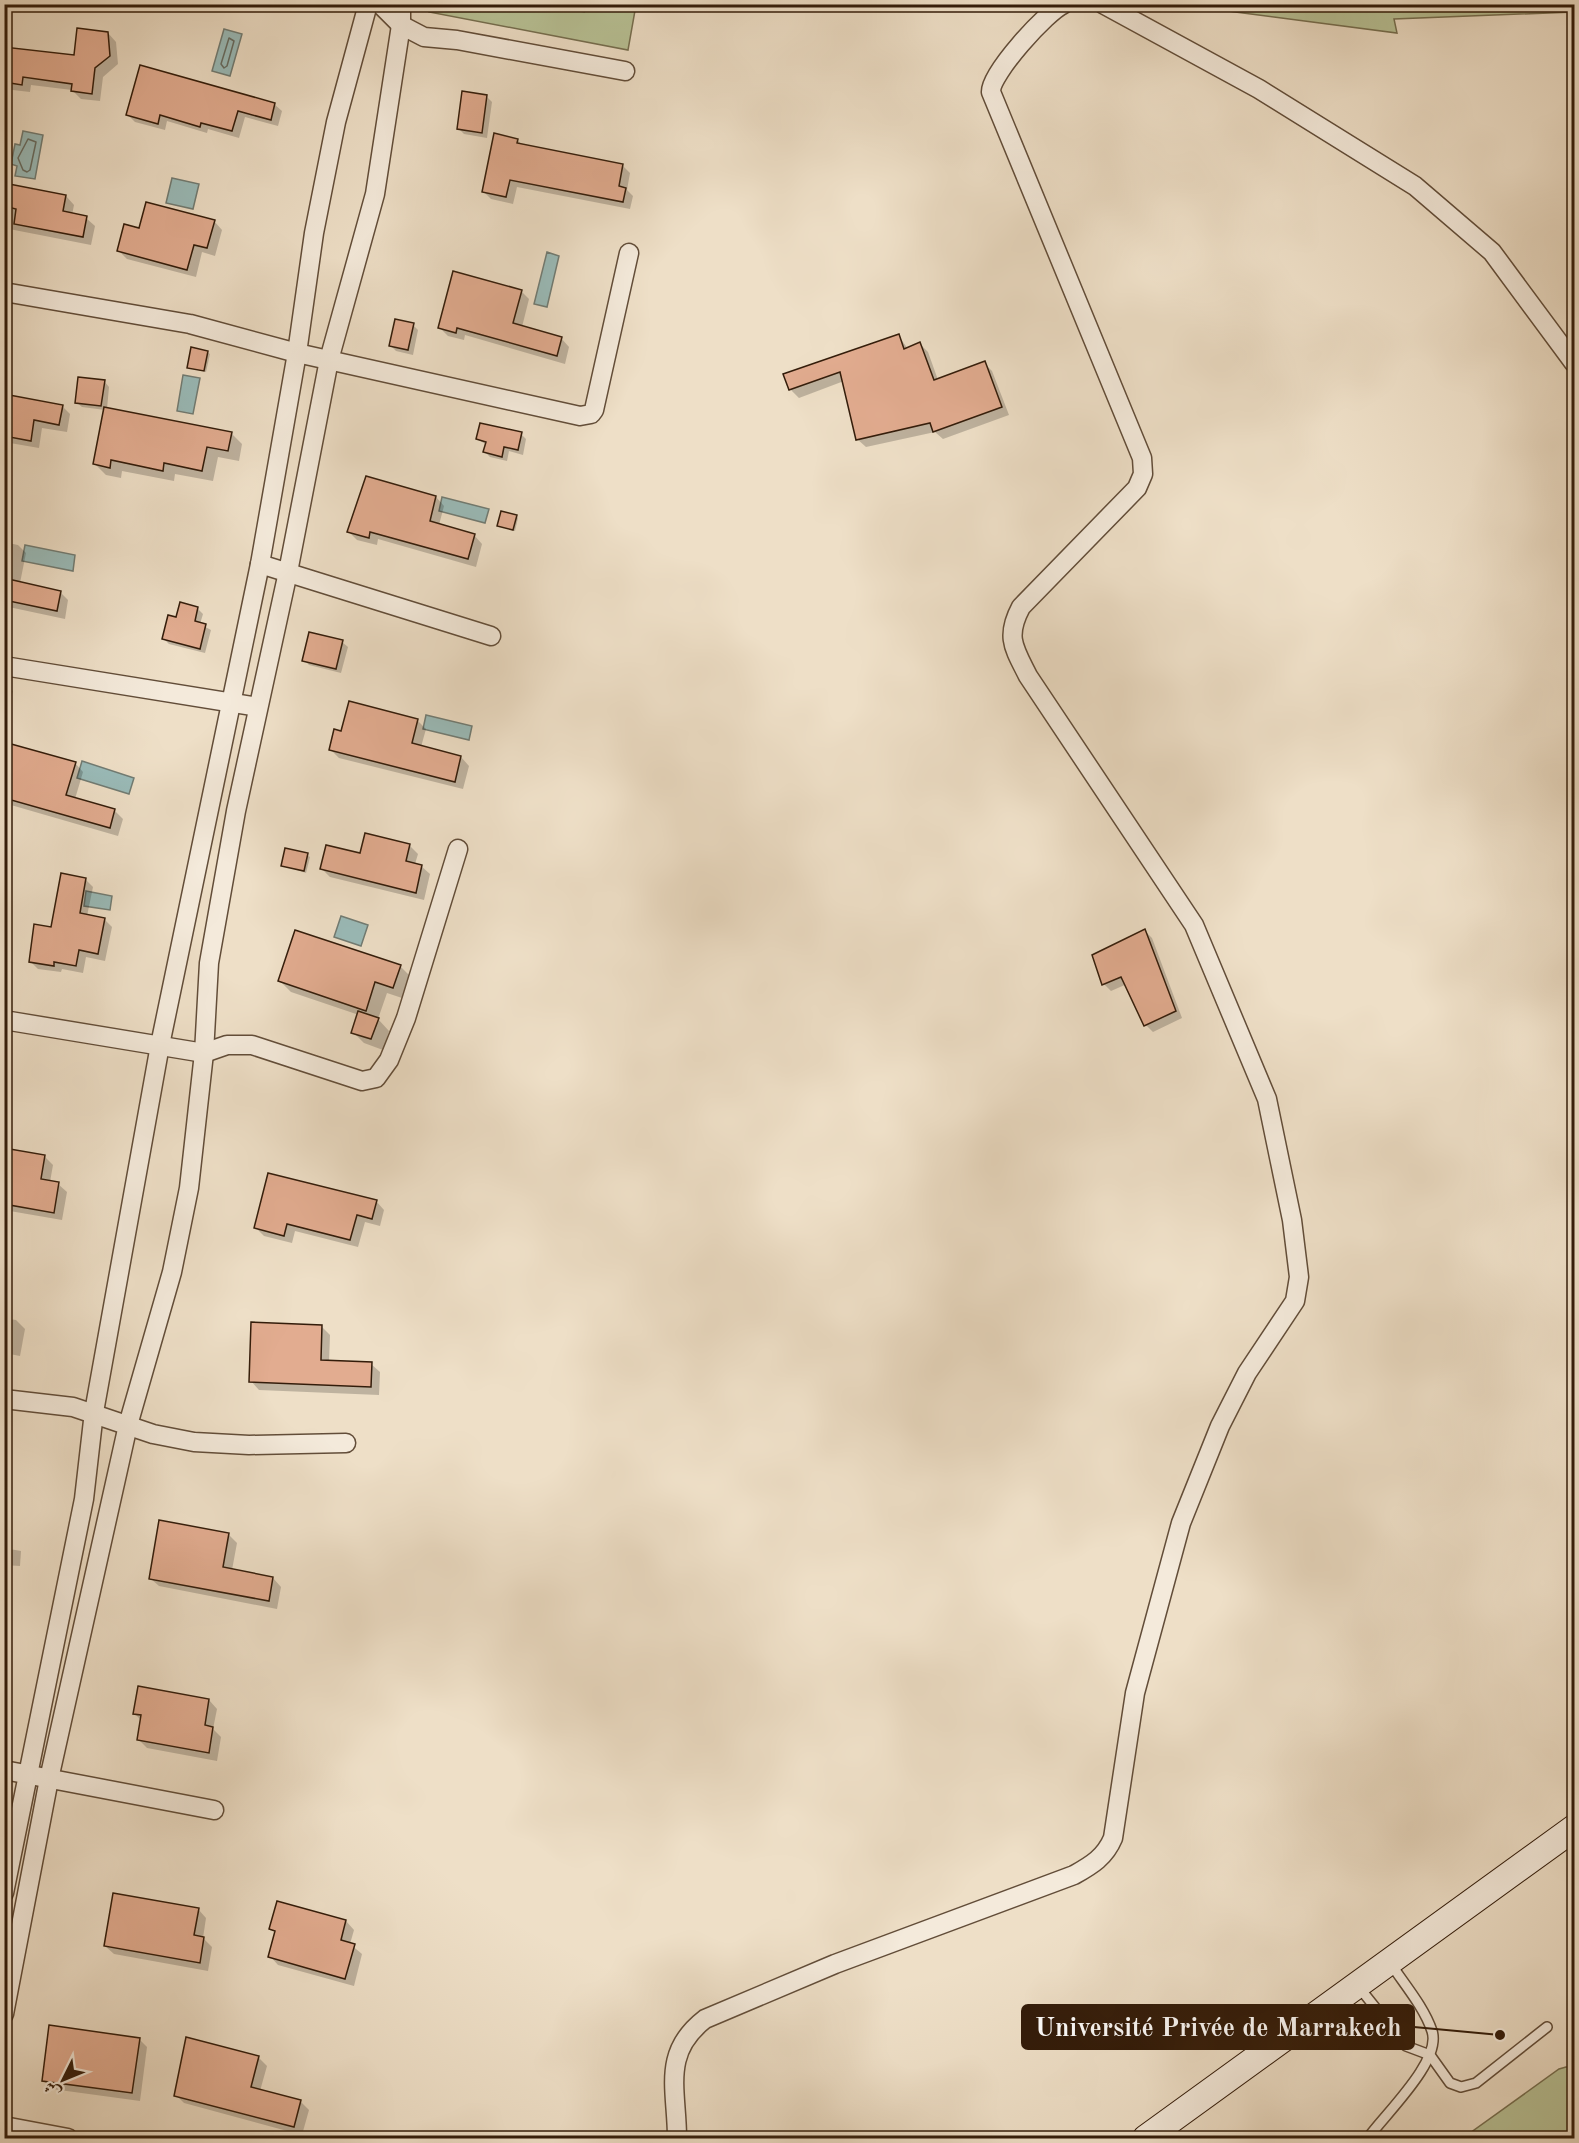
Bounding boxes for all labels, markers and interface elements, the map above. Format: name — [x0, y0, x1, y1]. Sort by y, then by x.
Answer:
callout: Université Privée de Marrakech — [1022, 2005, 1414, 2049]
text: Université Privée de Marrakech — [1034, 2016, 1402, 2042]
north arrow — [33, 2050, 93, 2110]
text: ش — [42, 2078, 65, 2100]

